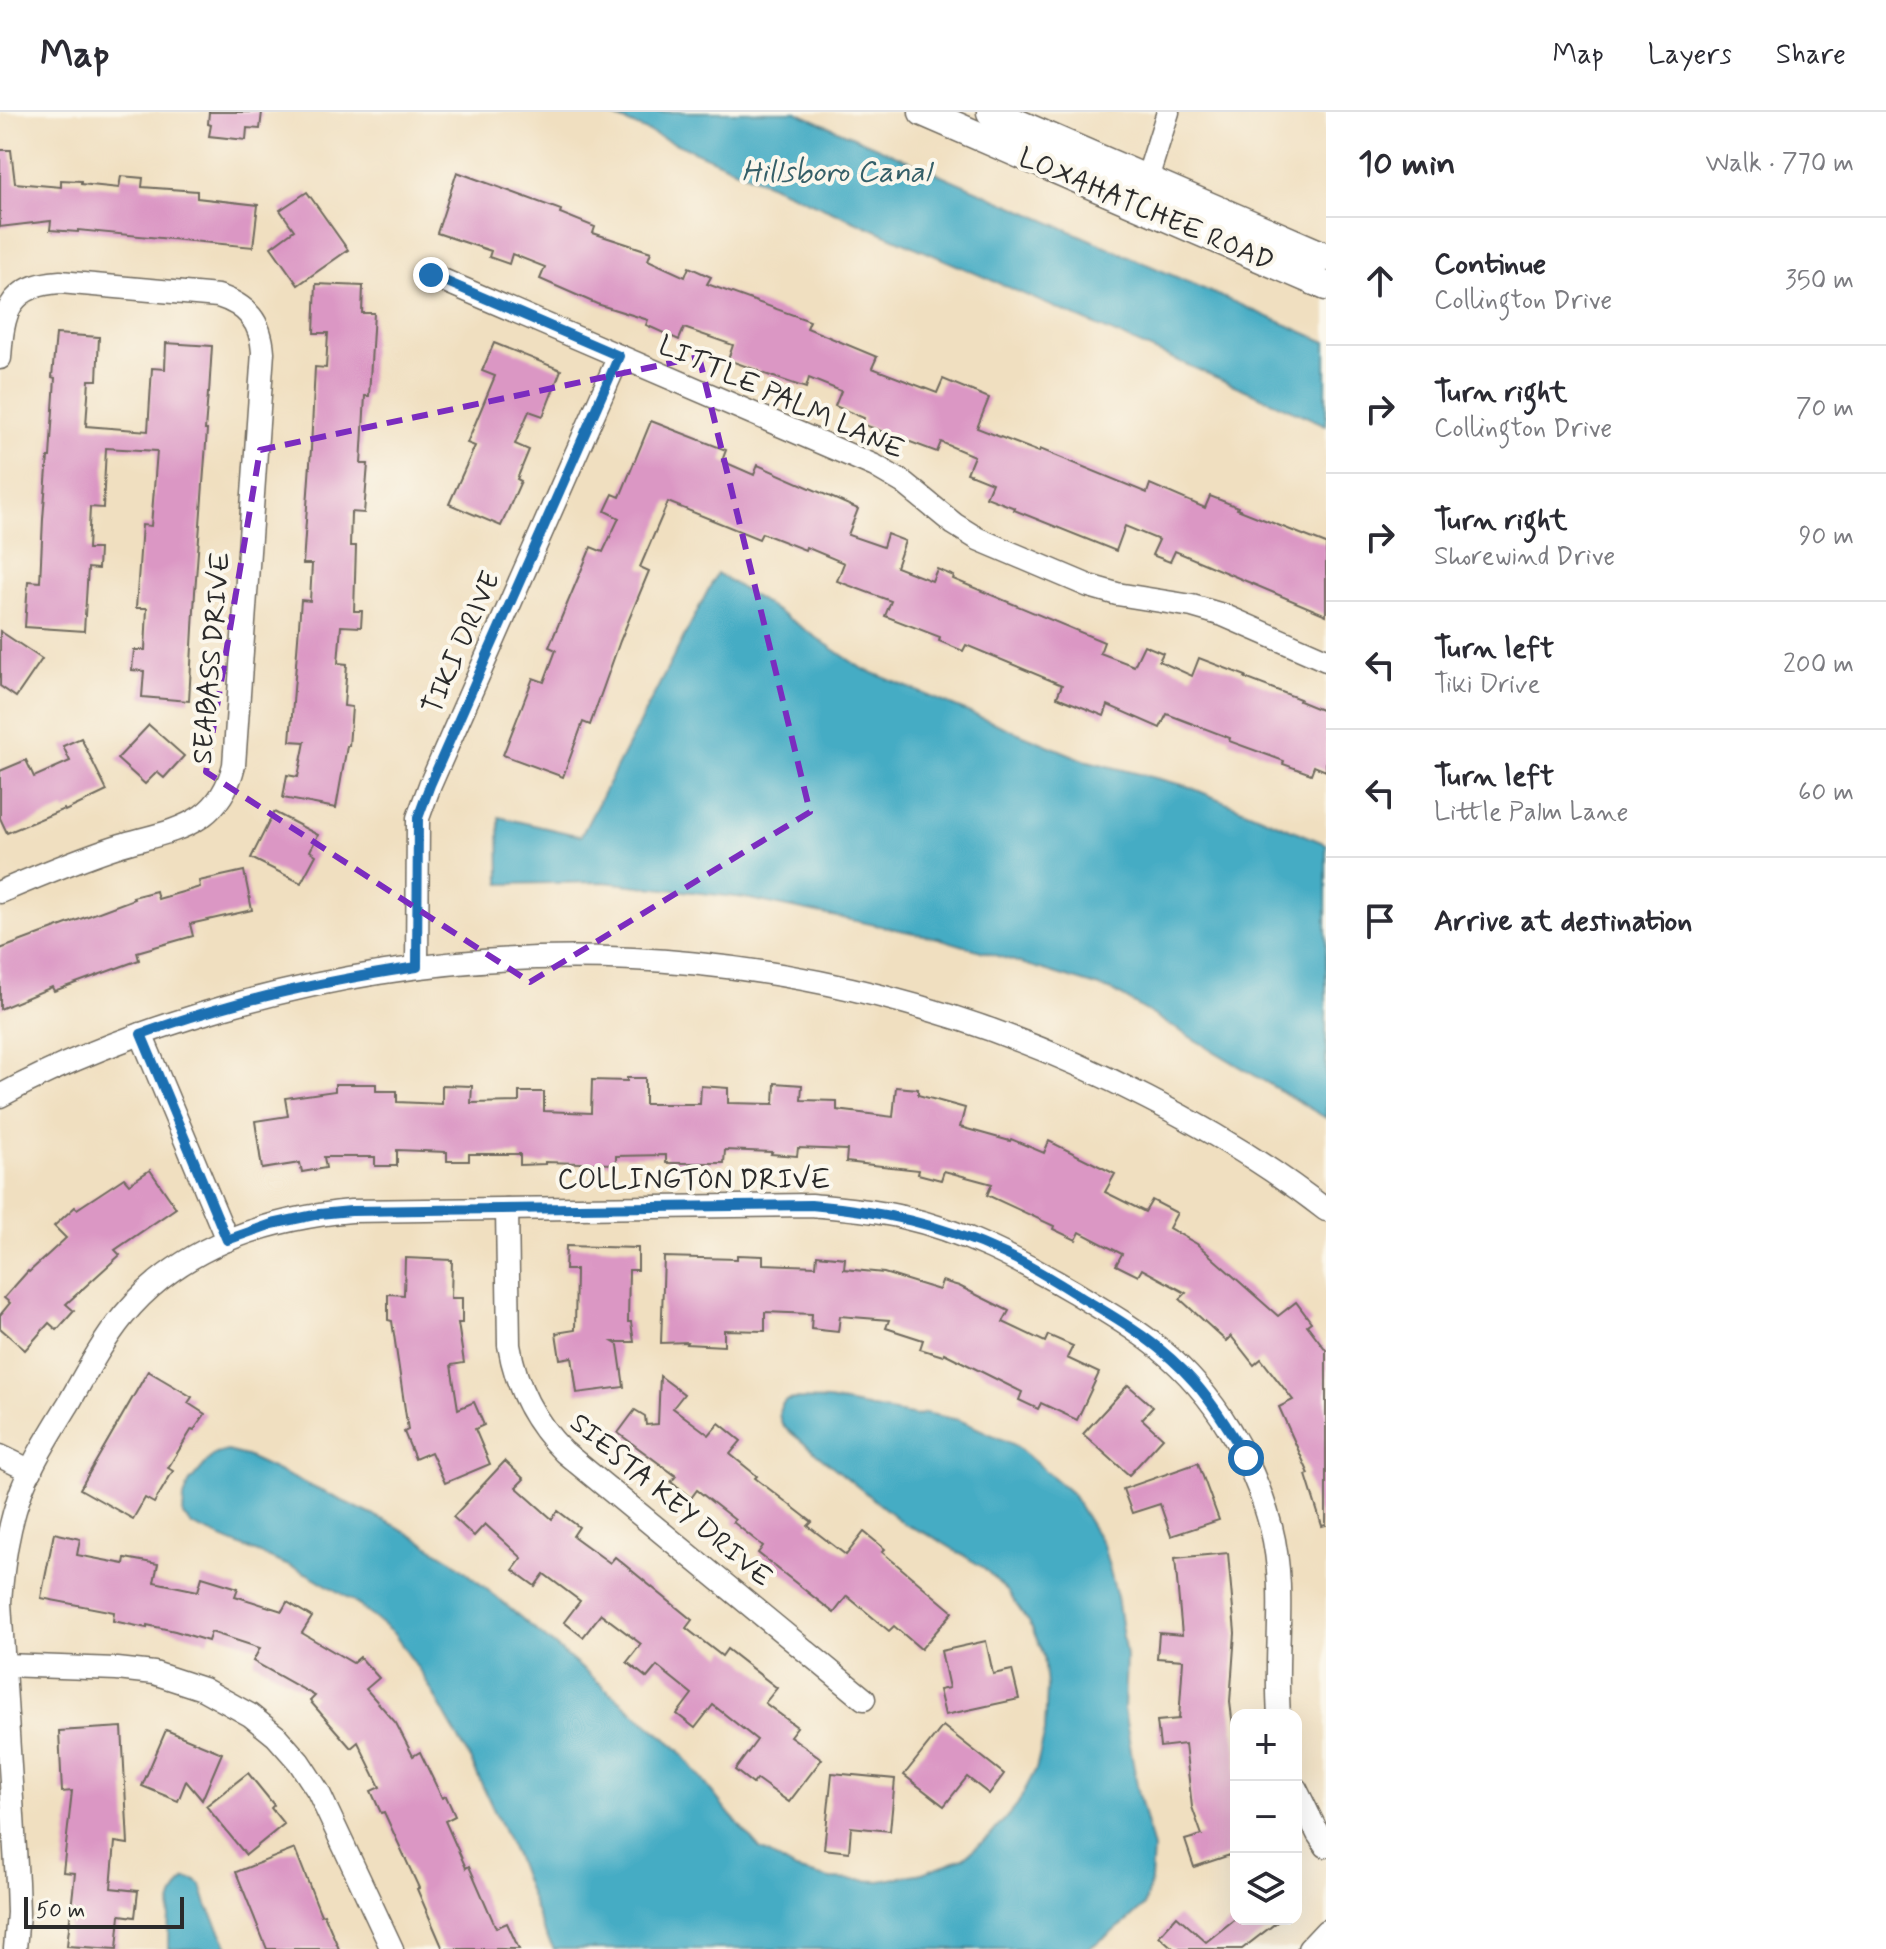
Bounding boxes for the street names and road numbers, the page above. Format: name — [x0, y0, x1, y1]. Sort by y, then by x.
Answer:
street label: LOXAHATCHEE ROAD — [1013, 140, 1279, 281]
street label: LITTLE PALM LANE — [652, 327, 910, 469]
street label: SEABASS DRIVE — [185, 551, 240, 766]
street label: TIKI DRIVE — [414, 566, 510, 720]
street label: COLLINGTON DRIVE — [557, 1162, 831, 1199]
street label: SIESTA KEY DRIVE — [561, 1405, 779, 1597]

